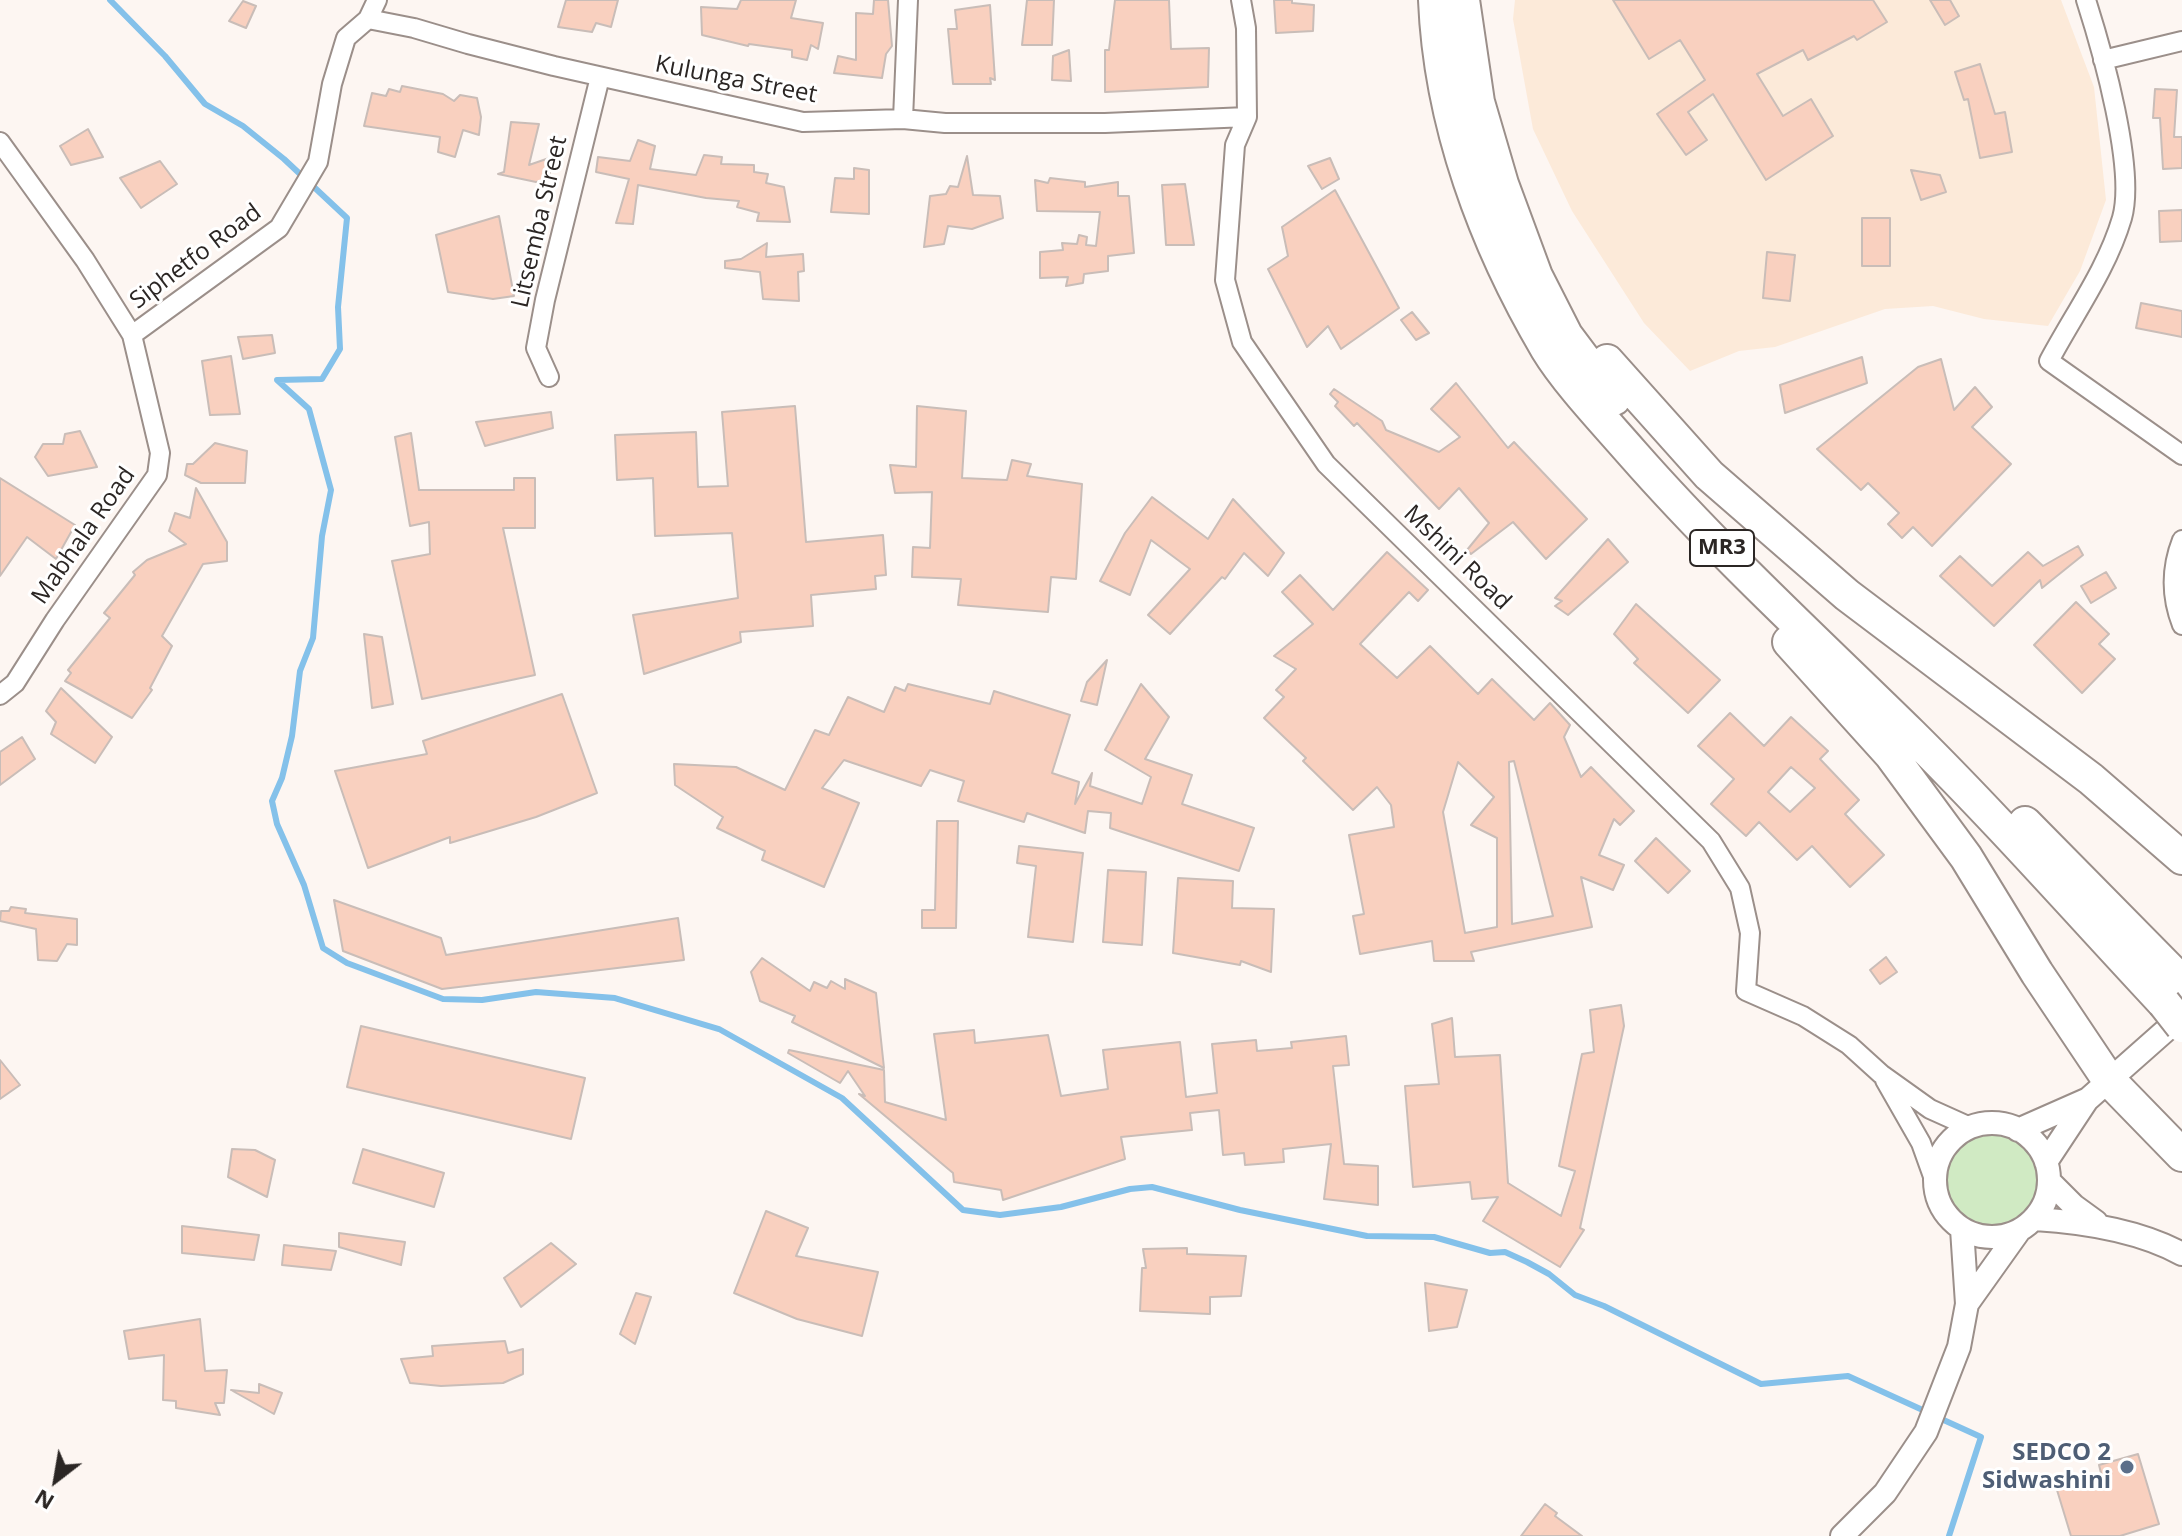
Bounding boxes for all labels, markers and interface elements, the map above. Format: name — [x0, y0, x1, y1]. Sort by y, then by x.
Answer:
street label: Kulunga Street — [652, 50, 820, 110]
street label: Litsemba Street — [506, 133, 574, 311]
street label: Siphetfo Road — [125, 198, 267, 316]
street label: Mabhala Road — [26, 462, 142, 610]
street label: Mshini Road — [1397, 500, 1517, 616]
road number: MR3 — [1690, 530, 1754, 566]
place label: SEDCO 2 Sidwashini — [1982, 1439, 2111, 1495]
north arrow — [16, 1440, 96, 1520]
marker: SEDCO 2 Sidwashini — [2118, 1458, 2136, 1476]
text: N — [28, 1483, 59, 1518]

